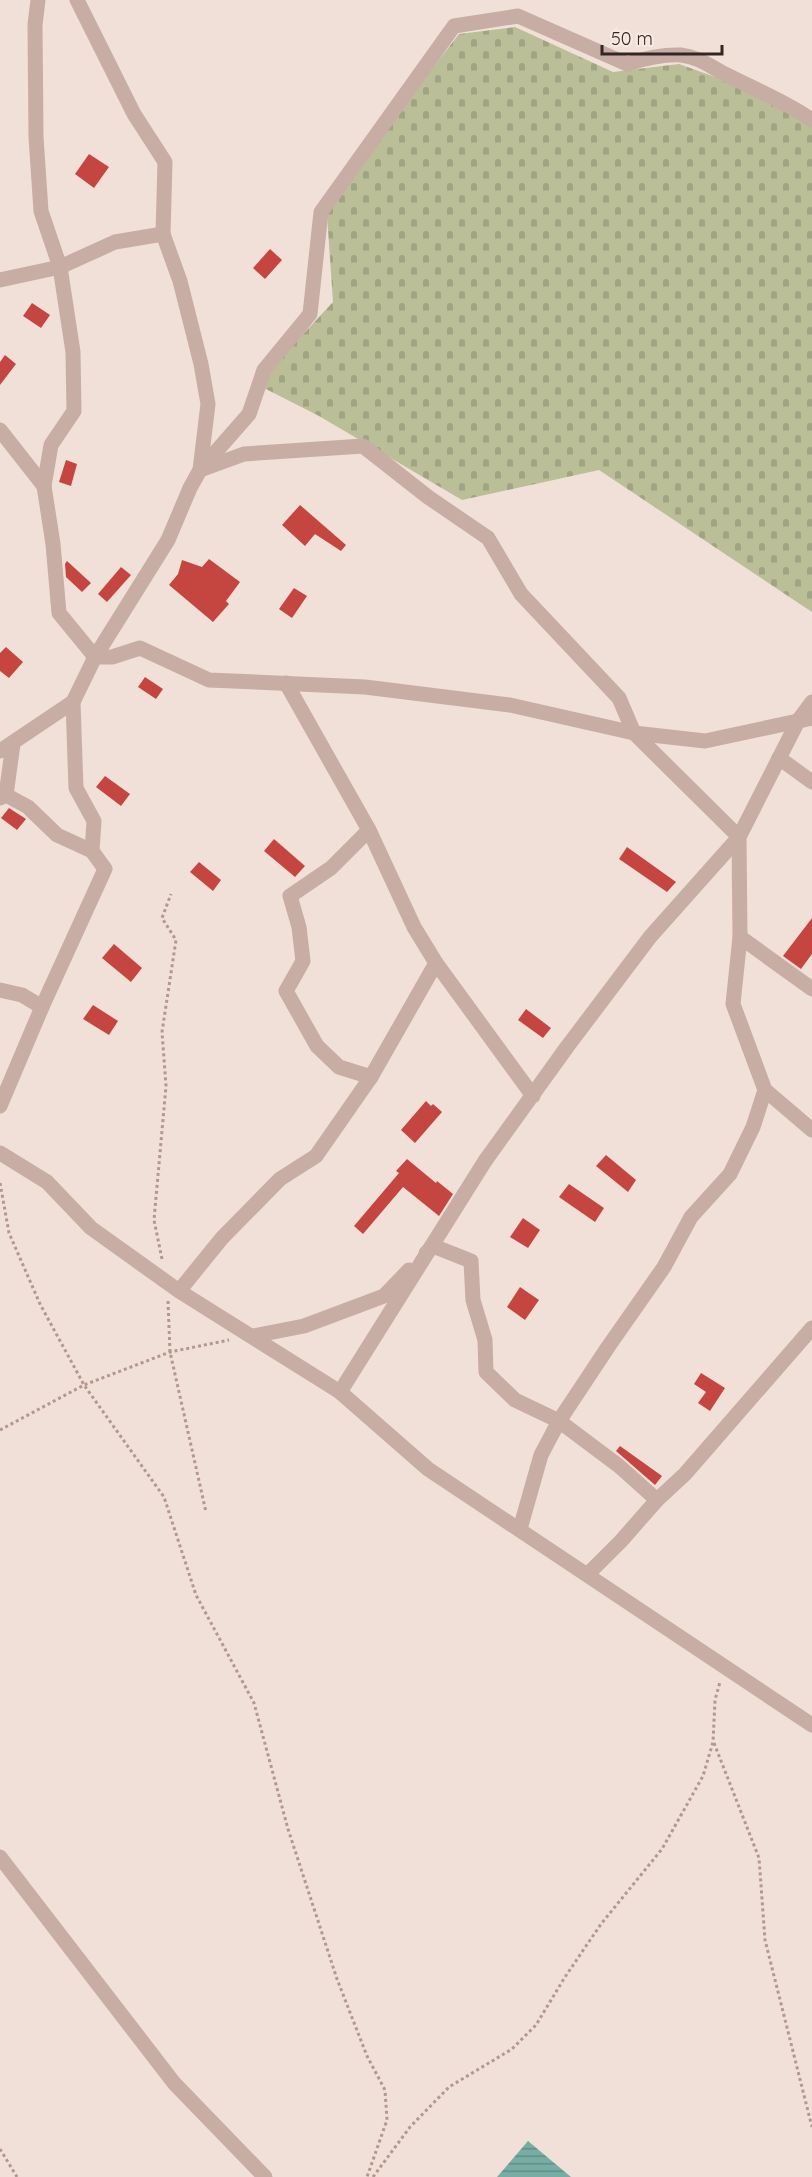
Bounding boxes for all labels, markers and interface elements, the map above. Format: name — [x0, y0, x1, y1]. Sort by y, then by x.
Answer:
scale bar — [602, 18, 722, 56]
text: 50 m — [611, 27, 653, 50]

